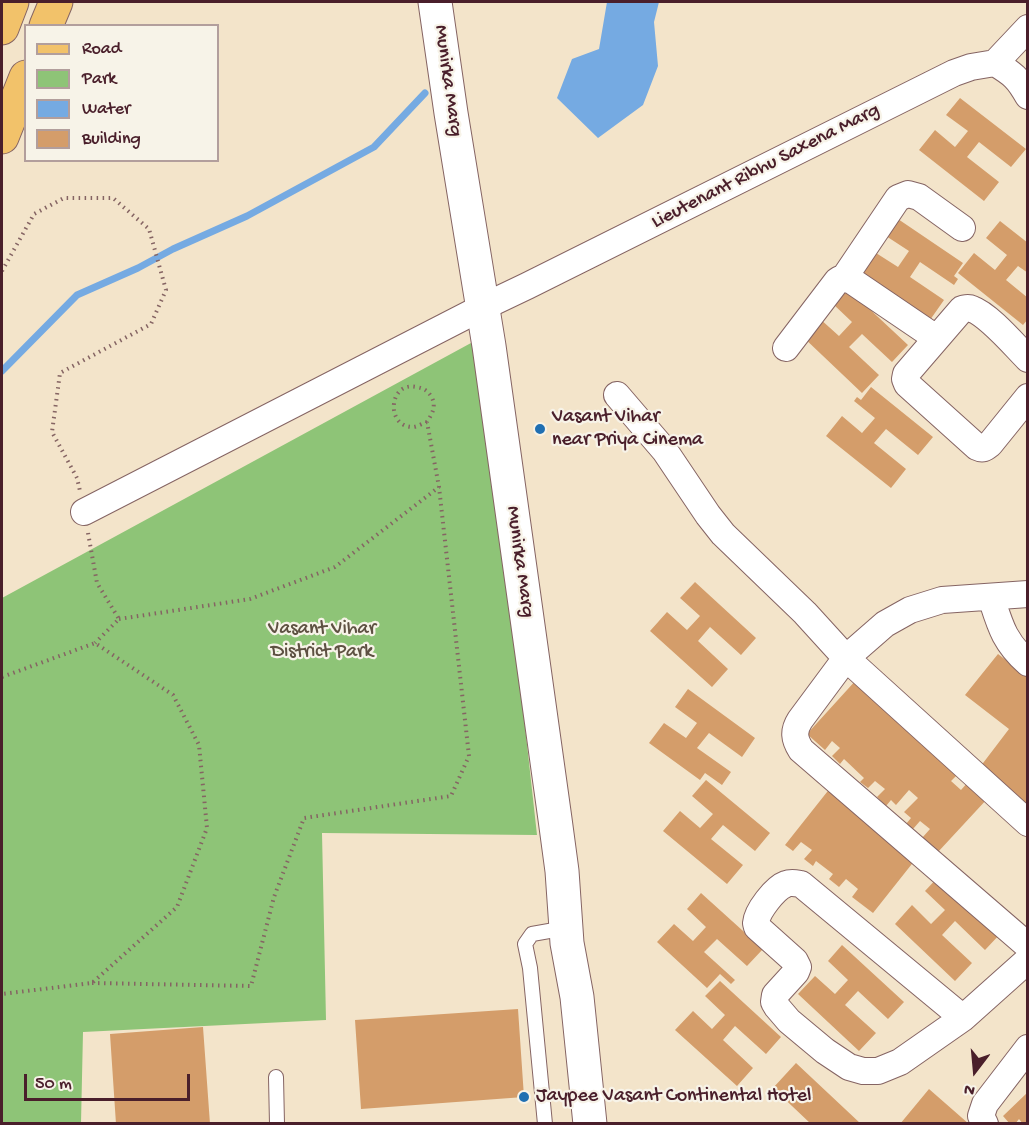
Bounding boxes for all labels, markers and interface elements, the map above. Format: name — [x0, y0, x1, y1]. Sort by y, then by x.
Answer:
legend — [24, 24, 219, 162]
street label: Munirka Marg — [427, 24, 467, 138]
text: Road — [82, 39, 121, 60]
text: Park — [82, 69, 116, 90]
text: Water — [82, 99, 130, 120]
street label: Lieutenant Ribhu Saxena Marg — [648, 99, 884, 235]
text: Building — [82, 129, 141, 150]
place label: Vasant Vihar near Priya Cinema — [552, 406, 703, 453]
marker: Vasant Vihar near Priya Cinema — [533, 422, 547, 436]
street label: Munirka Marg — [499, 505, 539, 619]
park label: Vasant Vihar District Park — [268, 618, 376, 665]
north arrow — [945, 1041, 1005, 1101]
scale bar — [27, 1062, 194, 1100]
text: 50 m — [35, 1074, 72, 1095]
text: N — [962, 1078, 978, 1099]
place label: Jaypee Vasant Continental Hotel — [536, 1085, 812, 1109]
marker: Jaypee Vasant Continental Hotel — [517, 1090, 531, 1104]

